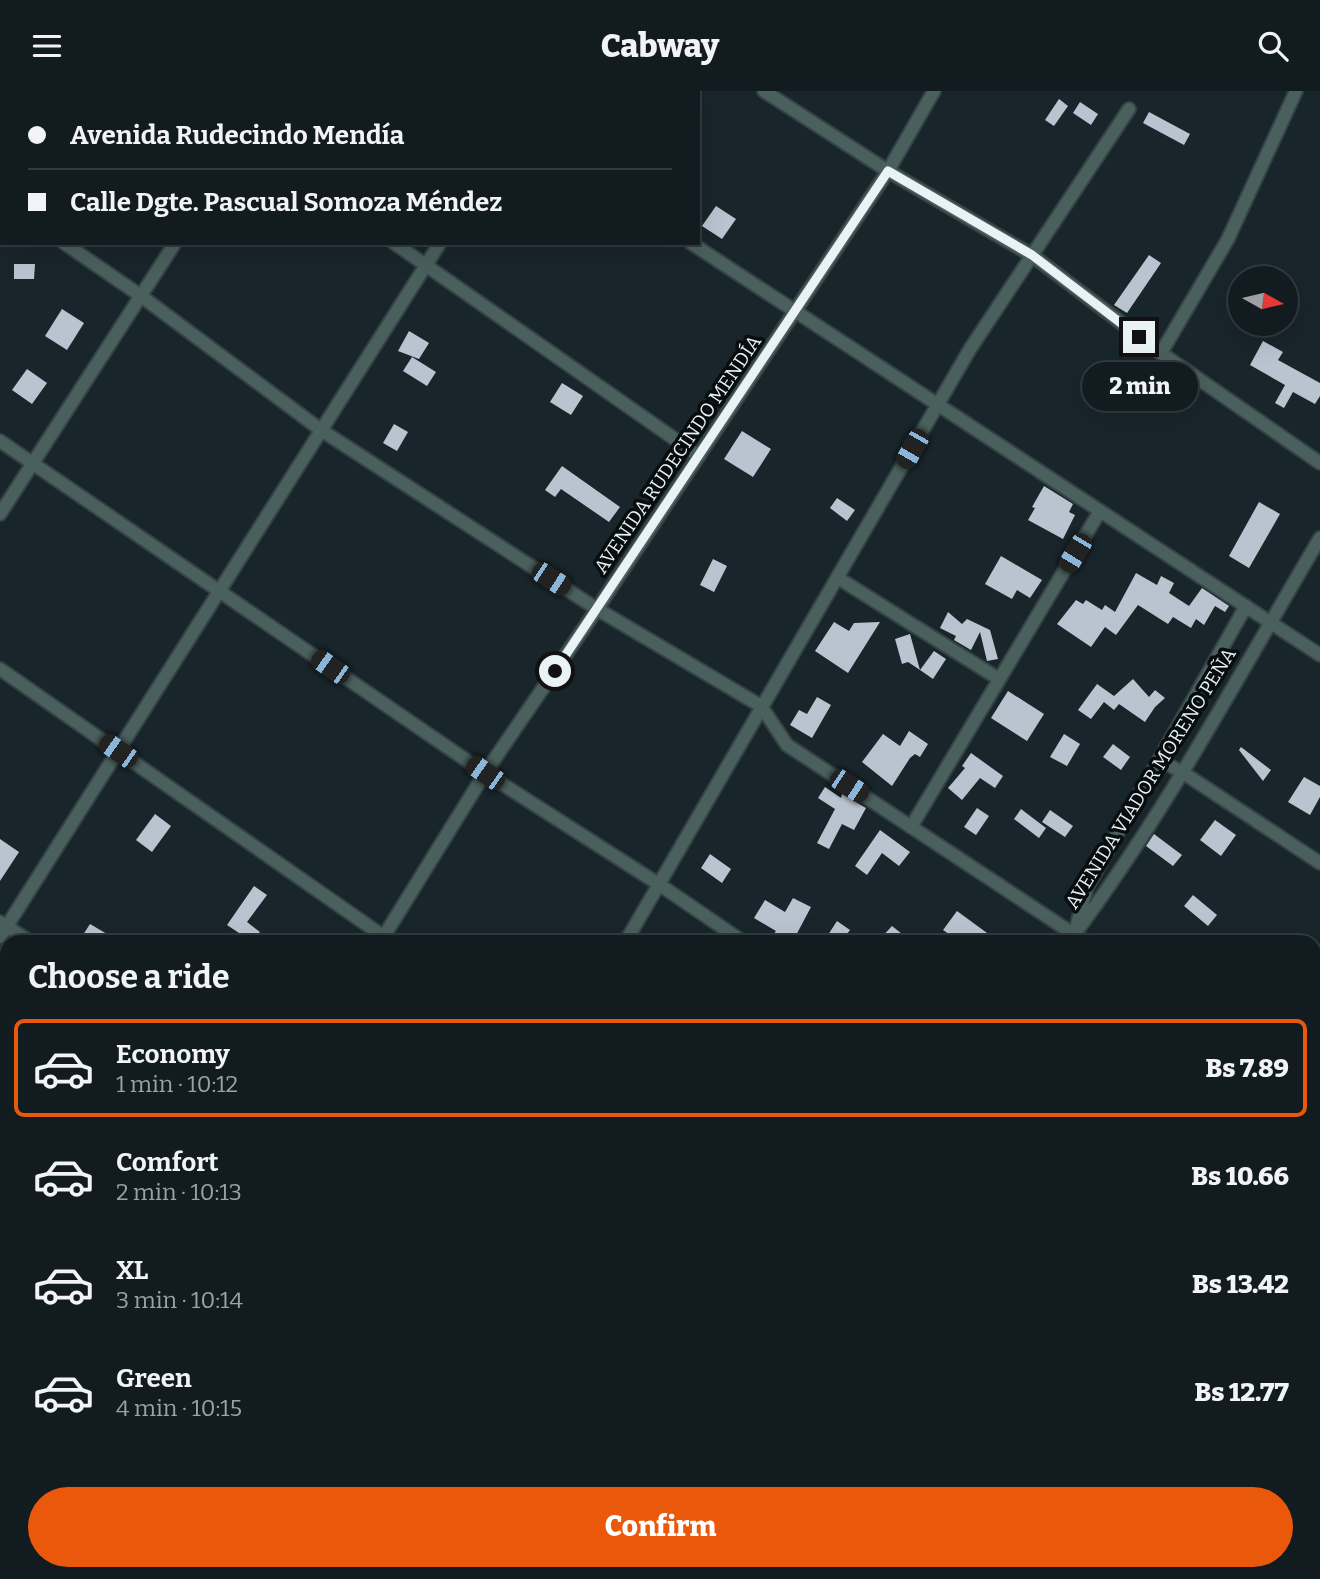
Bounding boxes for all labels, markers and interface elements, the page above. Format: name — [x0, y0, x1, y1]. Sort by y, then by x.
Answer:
icon: menu — [28, 27, 66, 65]
text: Cabway — [601, 27, 719, 65]
icon: search — [1254, 27, 1292, 65]
text: Avenida Rudecindo Mendía — [70, 120, 404, 151]
text: Calle Dgte. Pascual Somoza Méndez — [70, 187, 502, 218]
north arrow — [1228, 266, 1298, 336]
map controls — [1228, 266, 1298, 336]
route end — [1123, 321, 1155, 353]
street label: AVENIDA RUDECINDO MENDÍA — [589, 330, 766, 578]
callout: 2 min — [1081, 361, 1197, 411]
text: 2 min — [1109, 372, 1171, 400]
car — [893, 426, 932, 472]
car — [1056, 530, 1095, 576]
car — [528, 559, 575, 599]
street label: AVENIDA VIADOR MORENO PEÑA — [1060, 643, 1241, 913]
car — [307, 646, 354, 688]
route start — [539, 655, 571, 687]
car — [95, 730, 142, 772]
car — [462, 752, 509, 794]
car — [826, 766, 873, 806]
text: Choose a ride — [28, 958, 229, 996]
icon: car — [32, 1037, 95, 1100]
text: Economy — [116, 1039, 230, 1070]
text: Bs 7.89 — [1206, 1053, 1289, 1084]
text: 1 min · 10:12 — [116, 1070, 238, 1098]
icon: car — [32, 1145, 95, 1208]
text: Comfort — [116, 1147, 219, 1178]
text: Bs 10.66 — [1191, 1161, 1289, 1192]
text: 2 min · 10:13 — [116, 1178, 242, 1206]
icon: car — [32, 1253, 95, 1316]
text: XL — [116, 1255, 148, 1286]
text: Bs 13.42 — [1192, 1269, 1289, 1300]
text: 3 min · 10:14 — [116, 1286, 243, 1314]
icon: car — [32, 1361, 95, 1424]
text: Green — [116, 1363, 192, 1394]
text: Bs 12.77 — [1194, 1377, 1289, 1408]
text: 4 min · 10:15 — [116, 1394, 242, 1422]
button: Confirm — [28, 1487, 1293, 1567]

